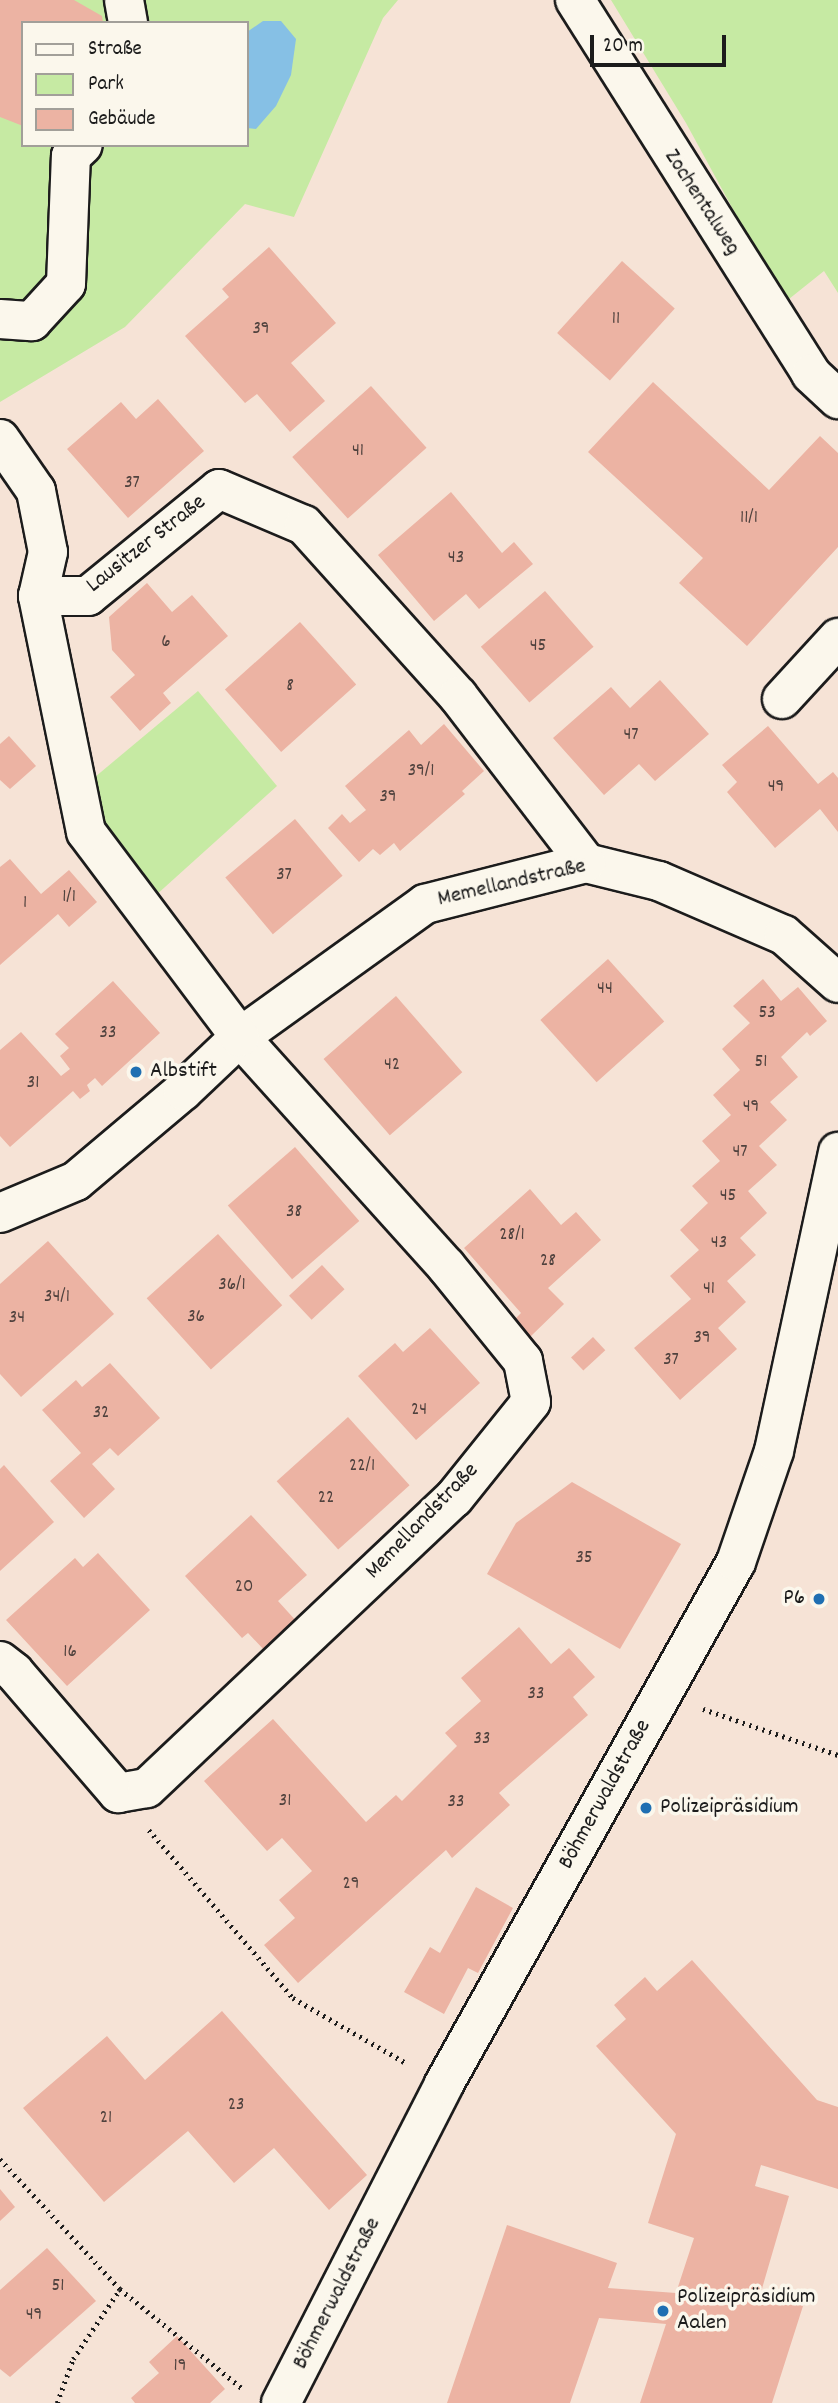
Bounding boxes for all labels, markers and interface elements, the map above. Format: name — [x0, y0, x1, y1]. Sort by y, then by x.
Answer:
legend — [21, 21, 248, 147]
scale bar — [593, 21, 730, 65]
text: 20 m — [603, 32, 643, 62]
text: Straße — [88, 35, 142, 65]
text: Park — [88, 70, 124, 100]
text: Gebäude — [88, 105, 156, 135]
street label: Zochentalweg — [657, 145, 745, 261]
house number: 11 — [612, 309, 620, 331]
house number: 39 — [252, 319, 270, 341]
house number: 41 — [352, 441, 364, 463]
house number: 37 — [124, 473, 140, 495]
street label: Lausitzer Straße — [82, 490, 212, 600]
house number: 11/1 — [740, 508, 758, 530]
house number: 43 — [448, 548, 464, 570]
house number: 6 — [161, 632, 171, 654]
house number: 45 — [530, 636, 546, 658]
house number: 8 — [286, 676, 294, 698]
house number: 47 — [623, 725, 639, 747]
house number: 39/1 — [408, 761, 434, 783]
house number: 49 — [768, 777, 784, 799]
house number: 39 — [379, 787, 397, 809]
street label: Memellandstraße — [435, 854, 589, 914]
house number: 37 — [276, 865, 292, 887]
house number: 1/1 — [62, 887, 76, 909]
house number: 1 — [23, 893, 27, 915]
house number: 44 — [597, 979, 613, 1001]
house number: 53 — [758, 1003, 776, 1025]
house number: 33 — [100, 1023, 116, 1045]
house number: 51 — [755, 1052, 767, 1074]
house number: 42 — [384, 1055, 400, 1077]
place label: Albstift — [150, 1058, 217, 1086]
marker: Albstift — [128, 1064, 144, 1080]
house number: 31 — [27, 1073, 39, 1095]
house number: 49 — [743, 1097, 759, 1119]
house number: 47 — [732, 1142, 748, 1164]
house number: 45 — [720, 1186, 736, 1208]
house number: 38 — [286, 1202, 302, 1224]
house number: 28/1 — [499, 1225, 525, 1247]
house number: 43 — [711, 1233, 727, 1255]
house number: 28 — [540, 1251, 556, 1273]
house number: 36/1 — [218, 1275, 246, 1297]
house number: 41 — [703, 1279, 715, 1301]
house number: 34/1 — [44, 1287, 70, 1309]
house number: 36 — [187, 1307, 205, 1329]
house number: 34 — [9, 1308, 25, 1330]
house number: 39 — [693, 1328, 711, 1350]
house number: 37 — [663, 1350, 679, 1372]
house number: 24 — [411, 1400, 427, 1422]
house number: 32 — [93, 1403, 109, 1425]
house number: 22/1 — [349, 1456, 375, 1478]
street label: Memellandstraße — [361, 1458, 485, 1586]
house number: 22 — [318, 1488, 334, 1510]
house number: 35 — [575, 1548, 593, 1570]
house number: 20 — [235, 1577, 253, 1599]
place label: P6 — [783, 1585, 805, 1613]
marker: P6 — [811, 1591, 827, 1607]
house number: 16 — [63, 1642, 77, 1664]
house number: 33 — [528, 1684, 544, 1706]
street label: Böhmerwaldstraße — [554, 1715, 658, 1875]
house number: 33 — [474, 1729, 490, 1751]
house number: 31 — [279, 1791, 291, 1813]
house number: 33 — [448, 1792, 464, 1814]
place label: Polizeipräsidium — [660, 1794, 799, 1822]
marker: Polizeipräsidium — [638, 1800, 654, 1816]
house number: 29 — [342, 1874, 360, 1896]
house number: 23 — [228, 2095, 244, 2117]
house number: 21 — [100, 2108, 112, 2130]
street label: Böhmerwaldstraße — [288, 2214, 388, 2374]
house number: 51 — [52, 2276, 64, 2298]
place label: Polizeipräsidium Aalen — [677, 2284, 816, 2338]
marker: Polizeipräsidium Aalen — [655, 2303, 671, 2319]
house number: 49 — [26, 2305, 42, 2327]
house number: 19 — [174, 2356, 186, 2378]

